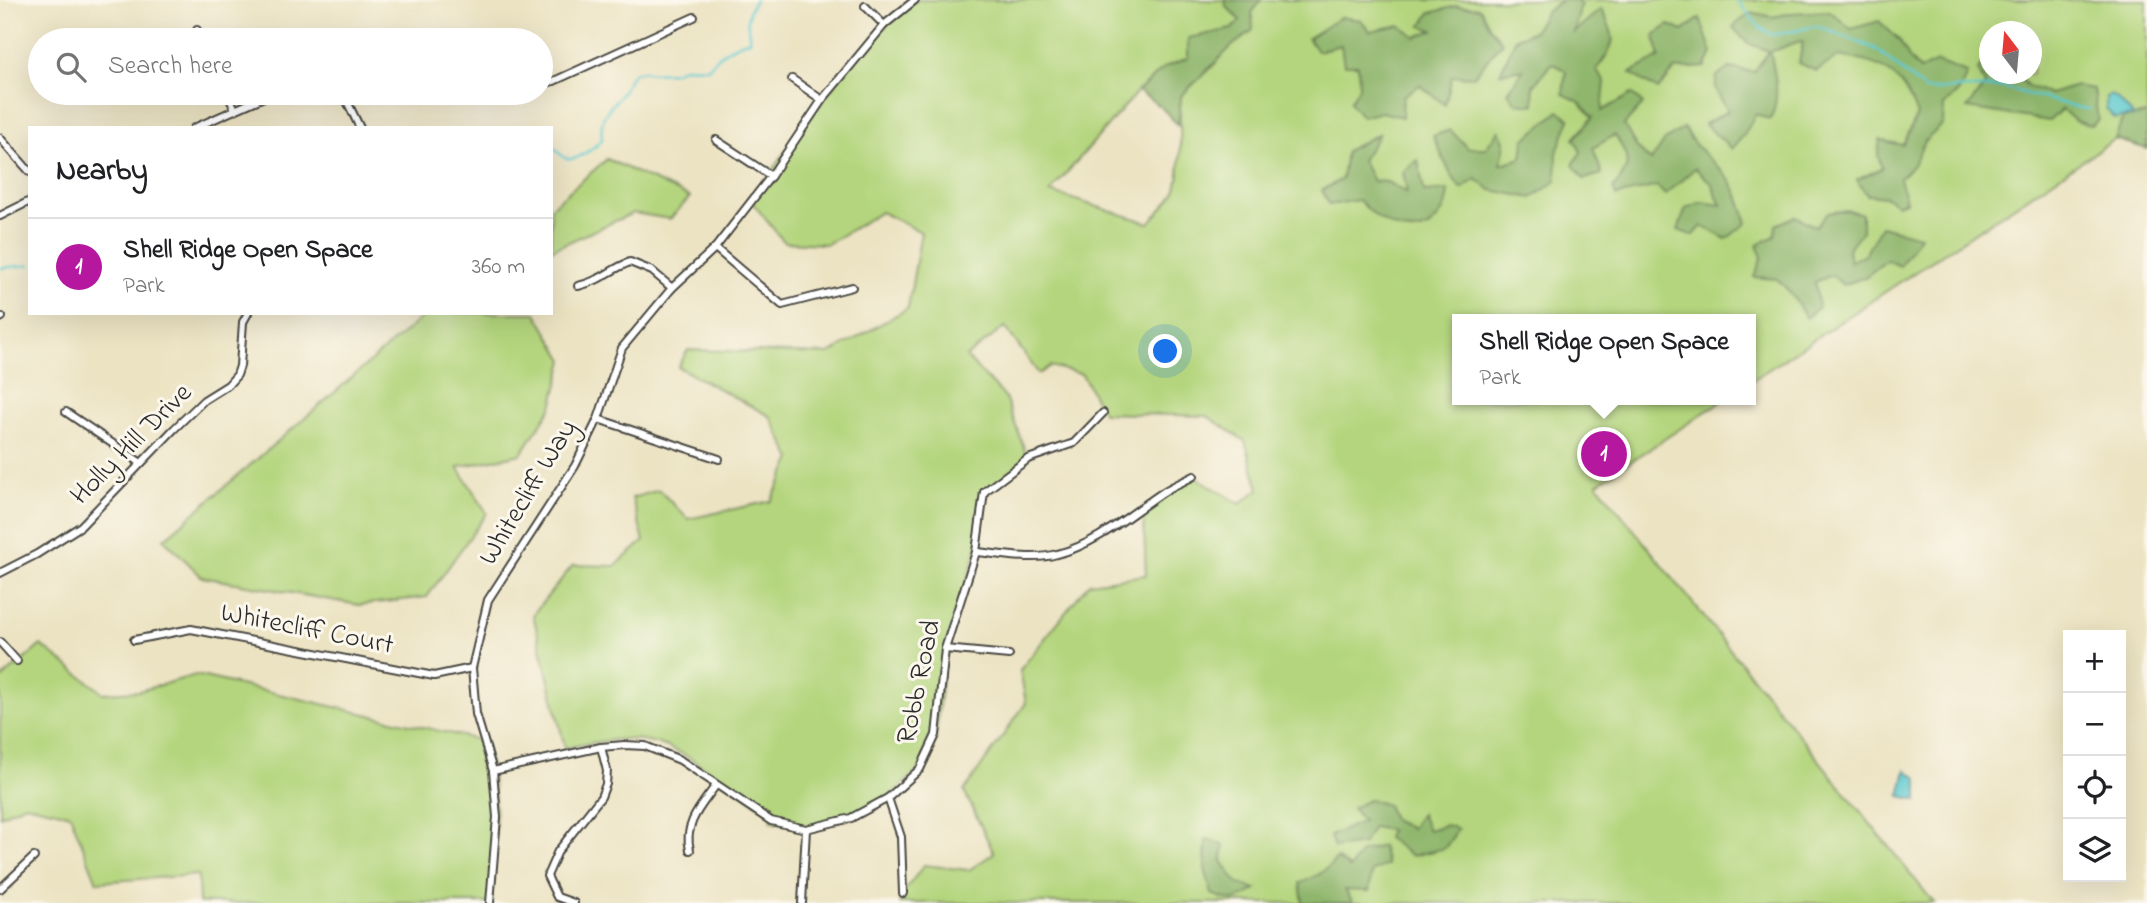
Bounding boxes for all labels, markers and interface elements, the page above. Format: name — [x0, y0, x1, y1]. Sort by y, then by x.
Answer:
north arrow — [1979, 21, 2042, 84]
search box — [28, 28, 553, 105]
icon: search — [52, 48, 90, 86]
text: Search here — [108, 48, 233, 86]
text: Nearby — [56, 150, 148, 194]
text: Shell Ridge Open Space — [123, 232, 373, 270]
text: 1 — [75, 251, 83, 284]
text: 360 m — [472, 251, 525, 284]
text: Park — [123, 270, 165, 303]
popup — [1452, 314, 1756, 405]
text: Shell Ridge Open Space — [1479, 324, 1729, 362]
your location — [1148, 334, 1182, 368]
text: Park — [1479, 362, 1521, 395]
street label: Holly Hill Drive — [62, 374, 203, 515]
street label: Whitecliff Way — [469, 412, 589, 574]
pin: 1 — [1581, 428, 1627, 480]
street label: Whitecliff Court — [217, 593, 397, 667]
street label: Robb Road — [887, 616, 953, 748]
map controls — [2063, 630, 2126, 882]
button: + — [2063, 630, 2126, 693]
button: − — [2063, 693, 2126, 756]
button: locate — [2063, 756, 2126, 819]
button: layers — [2063, 819, 2126, 882]

